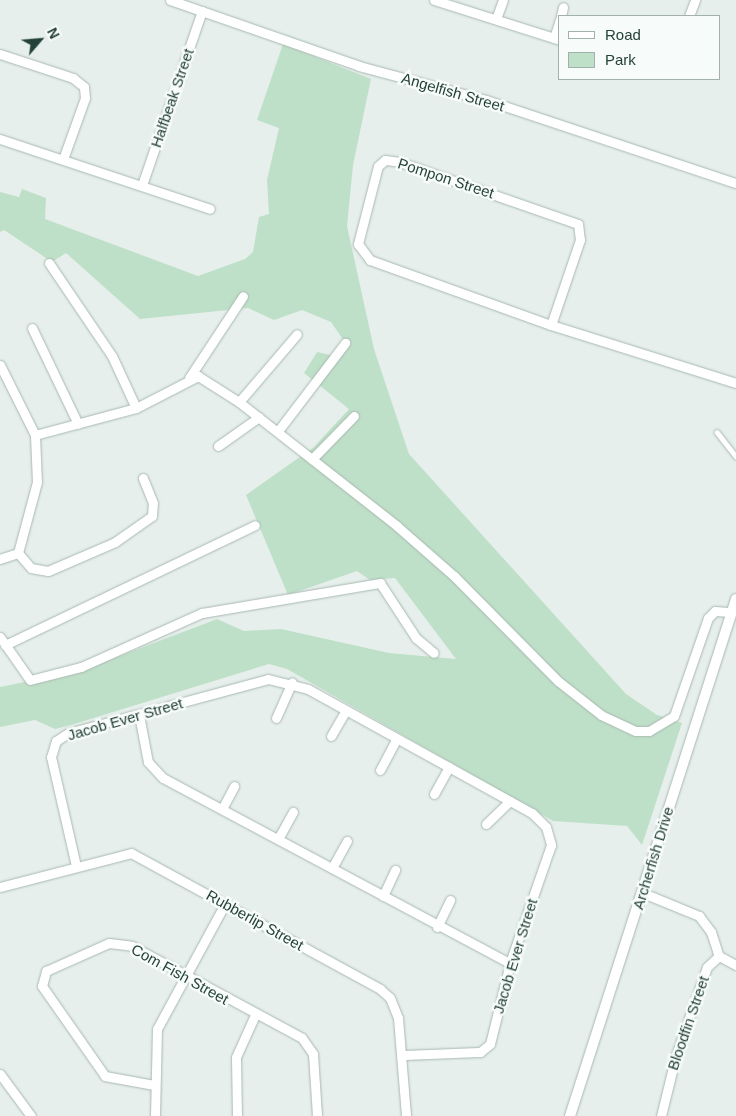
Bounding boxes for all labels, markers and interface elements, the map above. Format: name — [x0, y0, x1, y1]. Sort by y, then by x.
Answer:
north arrow — [15, 15, 65, 65]
legend — [558, 15, 721, 80]
text: N — [44, 25, 63, 41]
text: Road — [605, 26, 641, 43]
street label: Halfbeak Street — [147, 46, 197, 150]
text: Park — [605, 51, 636, 68]
street label: Angelfish Street — [400, 69, 506, 115]
street label: Pompon Street — [396, 154, 496, 202]
street label: Jacob Ever Street — [65, 694, 185, 744]
street label: Archerfish Drive — [629, 804, 677, 912]
street label: Rubberlip Street — [203, 886, 307, 954]
street label: Jacob Ever Street — [489, 896, 541, 1016]
street label: Com Fish Street — [128, 940, 232, 1008]
street label: Bloodfin Street — [663, 974, 713, 1072]

